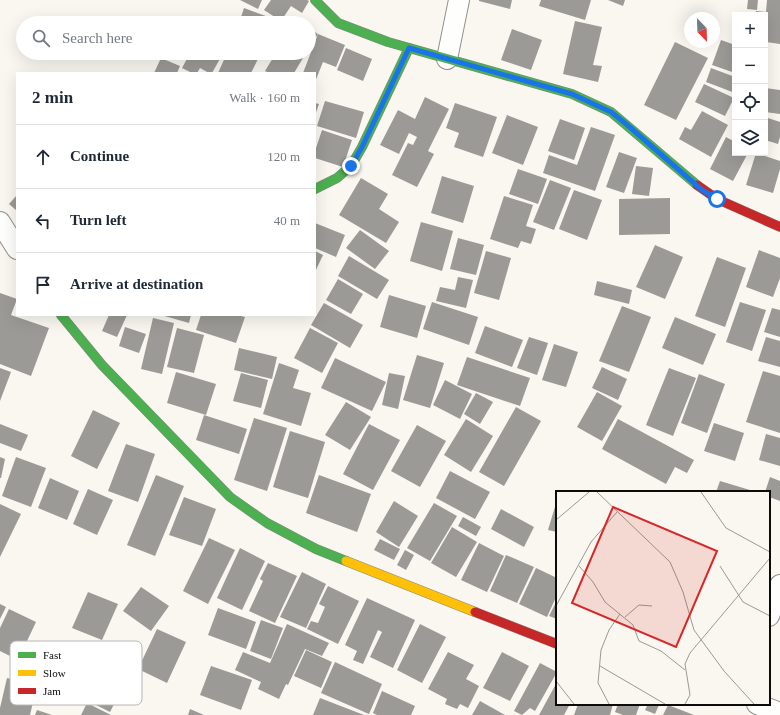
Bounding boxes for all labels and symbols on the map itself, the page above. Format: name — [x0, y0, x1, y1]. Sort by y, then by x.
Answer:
north arrow — [684, 12, 720, 48]
route end — [342, 157, 360, 175]
route start — [708, 190, 726, 208]
inset map — [556, 491, 770, 705]
legend — [10, 641, 142, 705]
text: Fast — [43, 649, 61, 661]
text: Slow — [43, 667, 66, 679]
text: Jam — [43, 685, 61, 697]

